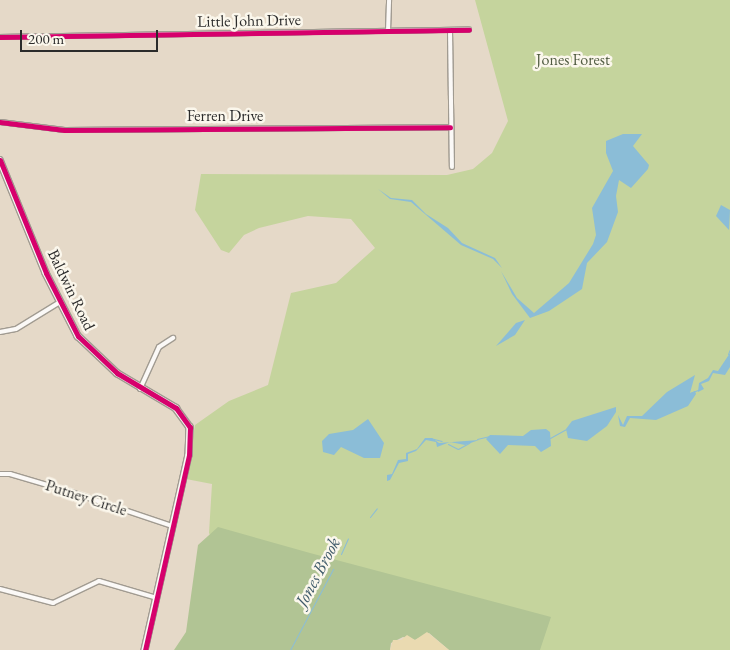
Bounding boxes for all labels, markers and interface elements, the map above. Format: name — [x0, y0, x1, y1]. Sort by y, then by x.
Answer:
street label: Little John Drive — [197, 10, 301, 32]
scale bar — [22, 20, 160, 52]
text: 200 m — [28, 29, 64, 48]
park label: Jones Forest — [536, 50, 610, 70]
street label: Ferren Drive — [187, 106, 263, 126]
street label: Baldwin Road — [43, 246, 99, 334]
street label: Putney Circle — [43, 476, 129, 520]
water label: Jones Brook — [291, 534, 345, 610]

